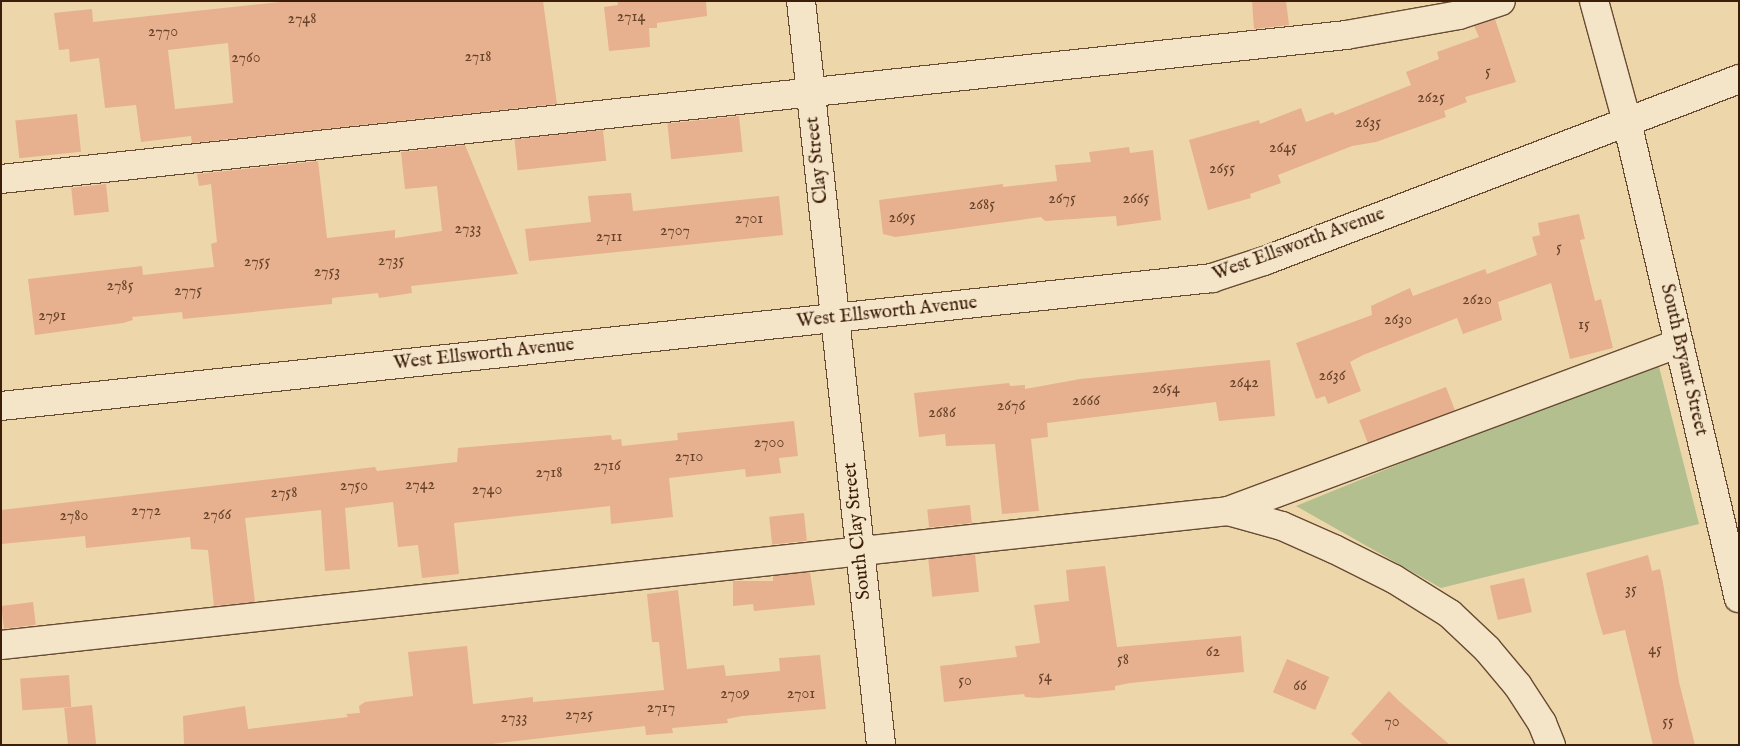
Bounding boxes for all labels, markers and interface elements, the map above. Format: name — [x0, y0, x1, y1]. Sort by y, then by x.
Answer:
house number: 2714 — [617, 7, 645, 27]
house number: 2748 — [288, 9, 316, 29]
house number: 2770 — [148, 22, 178, 42]
house number: 2718 — [464, 47, 492, 67]
house number: 2760 — [231, 48, 261, 68]
house number: 5 — [1485, 62, 1491, 82]
house number: 2625 — [1417, 88, 1445, 108]
house number: 2635 — [1355, 113, 1381, 133]
street label: Clay Street — [802, 115, 834, 205]
house number: 2645 — [1269, 138, 1297, 158]
house number: 2655 — [1209, 159, 1235, 179]
house number: 2675 — [1048, 189, 1076, 209]
house number: 2665 — [1123, 189, 1149, 209]
house number: 2685 — [969, 195, 995, 215]
street label: West Ellsworth Avenue — [1210, 203, 1388, 287]
house number: 2695 — [888, 208, 916, 228]
house number: 2701 — [735, 209, 763, 229]
house number: 2733 — [455, 219, 481, 239]
house number: 2707 — [660, 221, 690, 241]
house number: 2711 — [596, 227, 622, 247]
house number: 5 — [1556, 238, 1562, 258]
house number: 2735 — [378, 251, 404, 271]
house number: 2755 — [244, 252, 270, 272]
house number: 2753 — [314, 262, 340, 282]
house number: 2785 — [107, 276, 133, 296]
house number: 2775 — [174, 281, 202, 301]
street label: South Bryant Street — [1654, 282, 1712, 438]
house number: 2620 — [1462, 290, 1492, 310]
street label: West Ellsworth Avenue — [795, 292, 979, 334]
house number: 2791 — [38, 306, 66, 326]
house number: 2630 — [1384, 310, 1412, 330]
house number: 15 — [1578, 315, 1590, 335]
street label: West Ellsworth Avenue — [392, 334, 576, 376]
house number: 2636 — [1319, 366, 1345, 386]
house number: 2642 — [1229, 373, 1259, 393]
house number: 2654 — [1152, 379, 1180, 399]
house number: 2666 — [1072, 391, 1100, 411]
house number: 2676 — [997, 396, 1025, 416]
house number: 2686 — [928, 403, 956, 423]
house number: 2700 — [754, 433, 784, 453]
house number: 2710 — [675, 447, 703, 467]
house number: 2716 — [593, 456, 621, 476]
street label: South Clay Street — [839, 461, 877, 601]
house number: 2718 — [535, 463, 563, 483]
house number: 2742 — [405, 475, 435, 495]
house number: 2750 — [340, 476, 368, 496]
house number: 2740 — [472, 480, 502, 500]
house number: 2758 — [271, 483, 297, 503]
house number: 2772 — [131, 501, 161, 521]
house number: 2766 — [203, 505, 231, 525]
house number: 2780 — [60, 506, 88, 526]
house number: 35 — [1625, 580, 1637, 600]
house number: 45 — [1648, 640, 1662, 660]
house number: 62 — [1206, 642, 1220, 662]
house number: 58 — [1117, 650, 1129, 670]
house number: 54 — [1038, 667, 1052, 687]
house number: 50 — [958, 671, 972, 691]
house number: 66 — [1293, 676, 1307, 696]
house number: 2709 — [720, 684, 750, 704]
house number: 2701 — [787, 684, 815, 704]
house number: 2717 — [647, 698, 675, 718]
house number: 2725 — [565, 705, 593, 725]
house number: 2733 — [501, 708, 527, 728]
house number: 70 — [1384, 712, 1400, 732]
house number: 55 — [1662, 712, 1674, 732]

